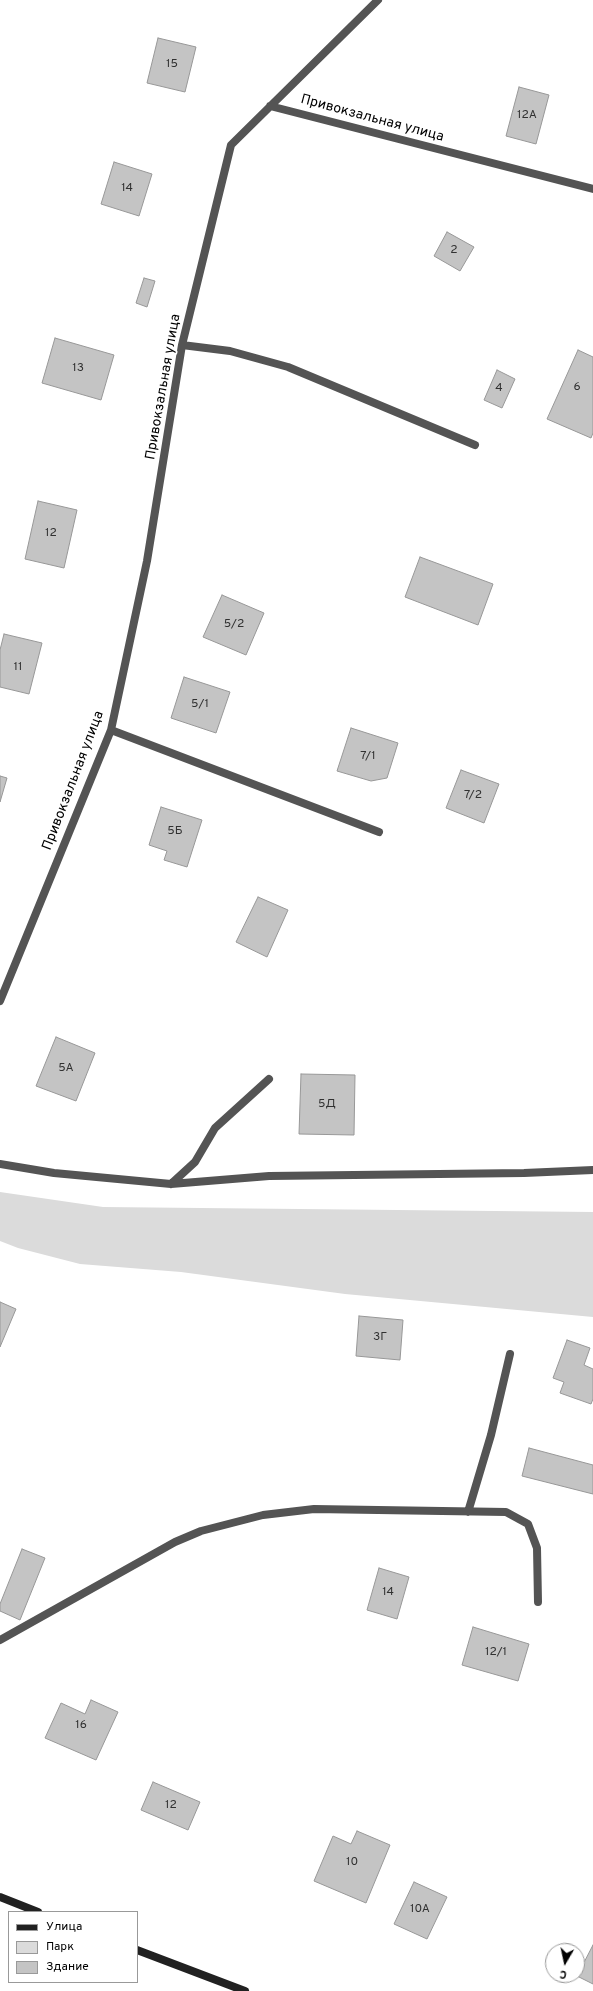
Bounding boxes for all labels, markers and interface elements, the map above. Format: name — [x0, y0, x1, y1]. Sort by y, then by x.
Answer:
house number: 15 — [166, 58, 178, 72]
street label: Привокзальная улица — [298, 92, 446, 146]
house number: 12А — [517, 109, 537, 123]
house number: 14 — [121, 182, 133, 196]
house number: 2 — [450, 244, 458, 258]
street label: Привокзальная улица — [143, 313, 185, 461]
house number: 13 — [72, 362, 84, 376]
house number: 6 — [573, 381, 581, 395]
house number: 4 — [495, 382, 503, 396]
house number: 12 — [45, 527, 57, 541]
house number: 5/2 — [224, 618, 244, 632]
house number: 11 — [14, 661, 22, 675]
house number: 5/1 — [191, 698, 209, 712]
street label: Привокзальная улица — [40, 709, 108, 853]
house number: 7/1 — [360, 750, 376, 764]
house number: 7/2 — [464, 789, 482, 803]
house number: 5Б — [167, 825, 183, 839]
house number: 5А — [58, 1062, 74, 1076]
house number: 5Д — [318, 1098, 336, 1112]
house number: 3Г — [373, 1331, 387, 1345]
house number: 14 — [382, 1586, 394, 1600]
house number: 12/1 — [485, 1646, 507, 1660]
house number: 16 — [75, 1719, 87, 1733]
house number: 12 — [165, 1799, 177, 1813]
house number: 10 — [346, 1856, 358, 1870]
house number: 10А — [410, 1903, 430, 1917]
legend — [8, 1911, 138, 1983]
text: Улица — [46, 1919, 82, 1935]
text: Парк — [46, 1939, 74, 1955]
north arrow — [545, 1943, 585, 1983]
text: Здание — [46, 1959, 89, 1975]
text: С — [559, 1966, 568, 1981]

